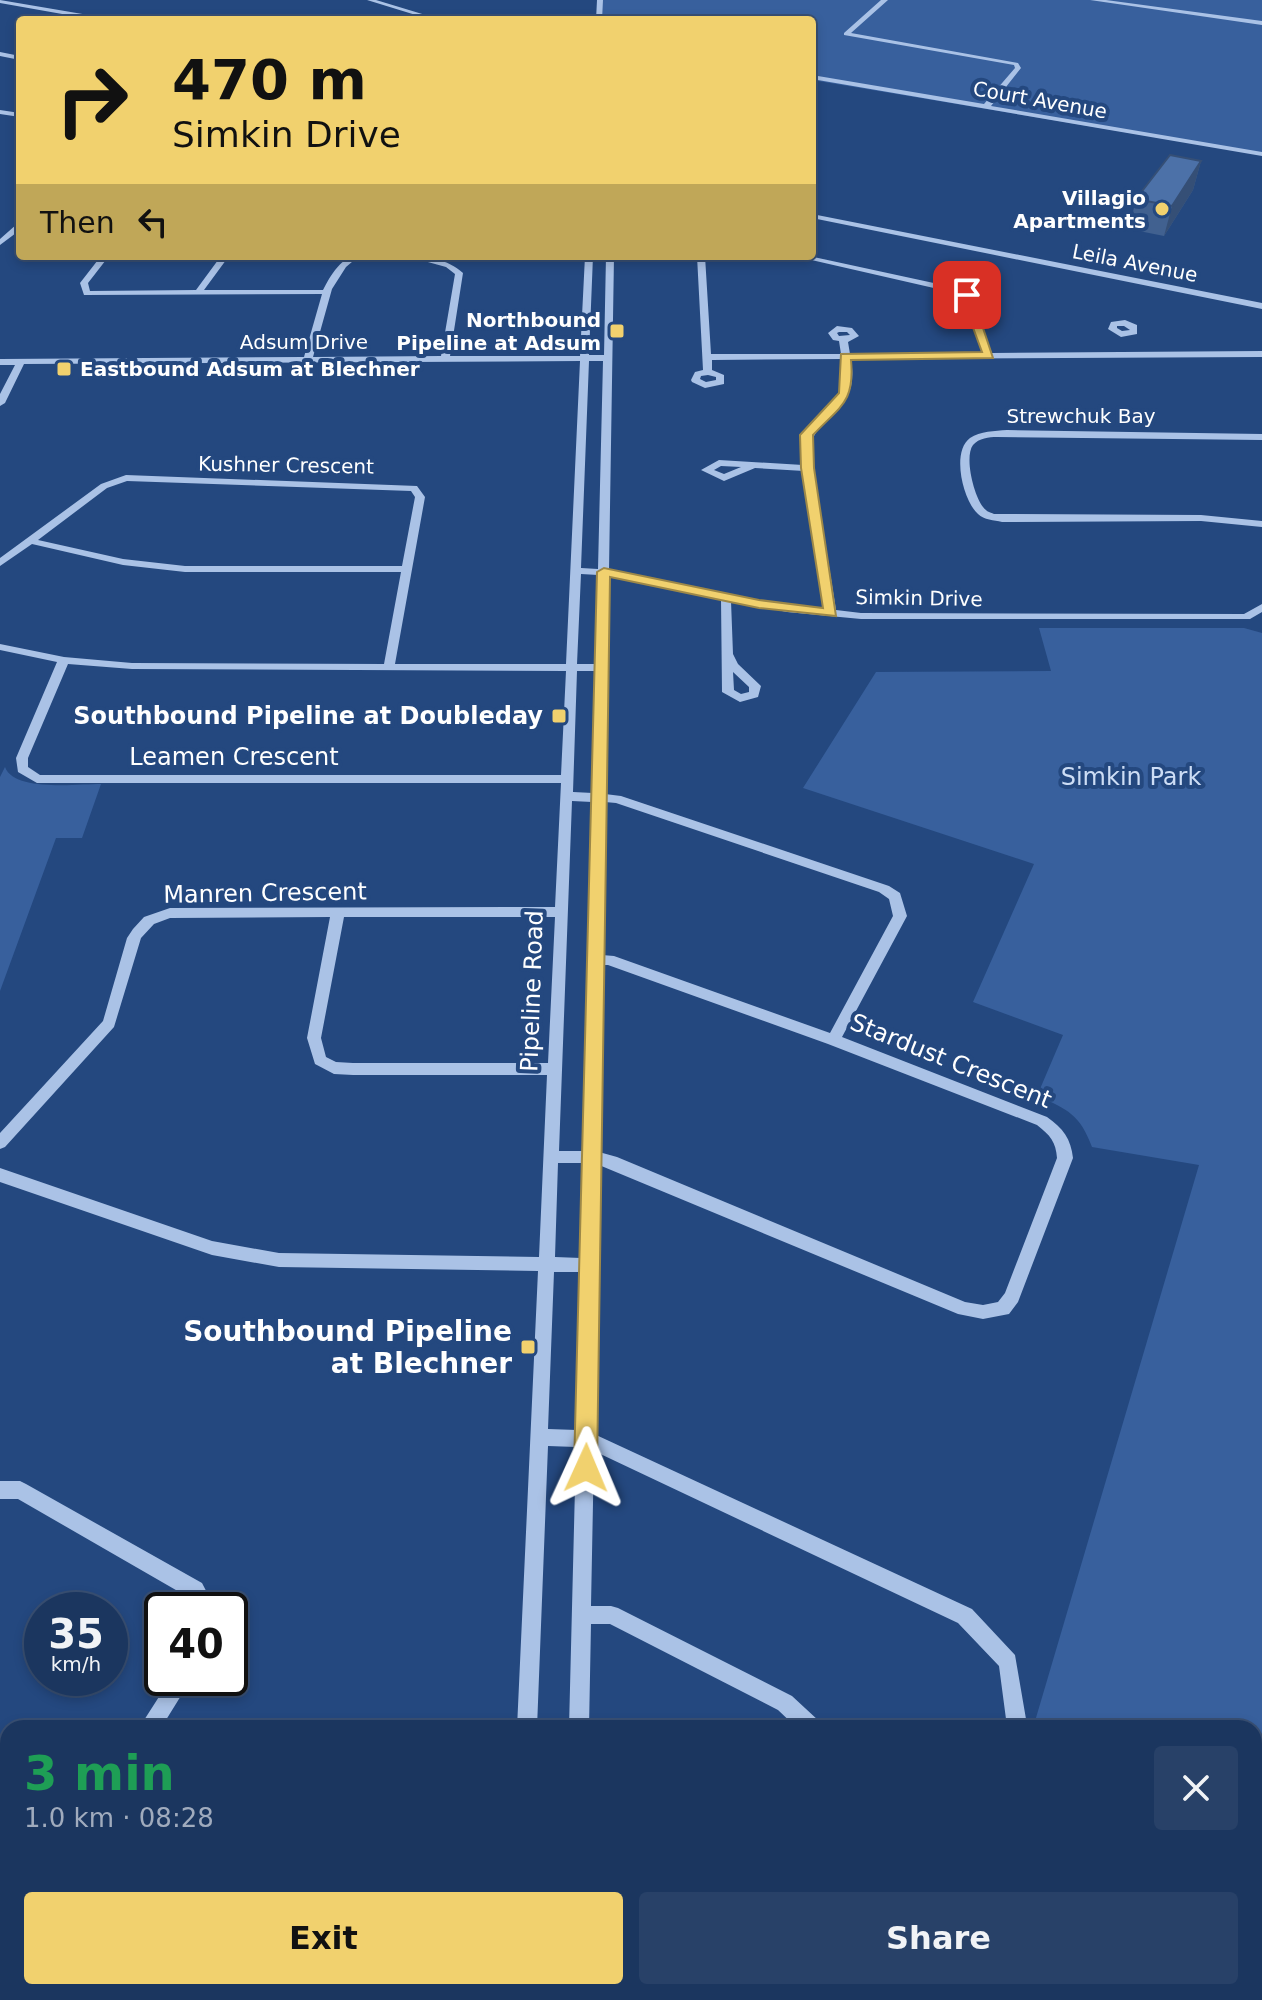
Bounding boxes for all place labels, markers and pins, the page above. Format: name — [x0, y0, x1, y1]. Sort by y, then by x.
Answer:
place label: Villagio Apartments — [1013, 186, 1146, 233]
marker: Villagio Apartments — [1153, 200, 1171, 218]
pin — [933, 261, 1001, 329]
place label: Northbound Pipeline at Adsum — [396, 308, 601, 355]
marker: Northbound Pipeline at Adsum — [608, 322, 626, 340]
place label: Eastbound Adsum at Blechner — [80, 357, 420, 381]
marker: Eastbound Adsum at Blechner — [55, 360, 73, 378]
place label: Southbound Pipeline at Doubleday — [73, 702, 543, 730]
marker: Southbound Pipeline at Doubleday — [550, 707, 568, 725]
place label: Southbound Pipeline at Blechner — [183, 1315, 512, 1380]
marker: Southbound Pipeline at Blechner — [519, 1338, 537, 1356]

